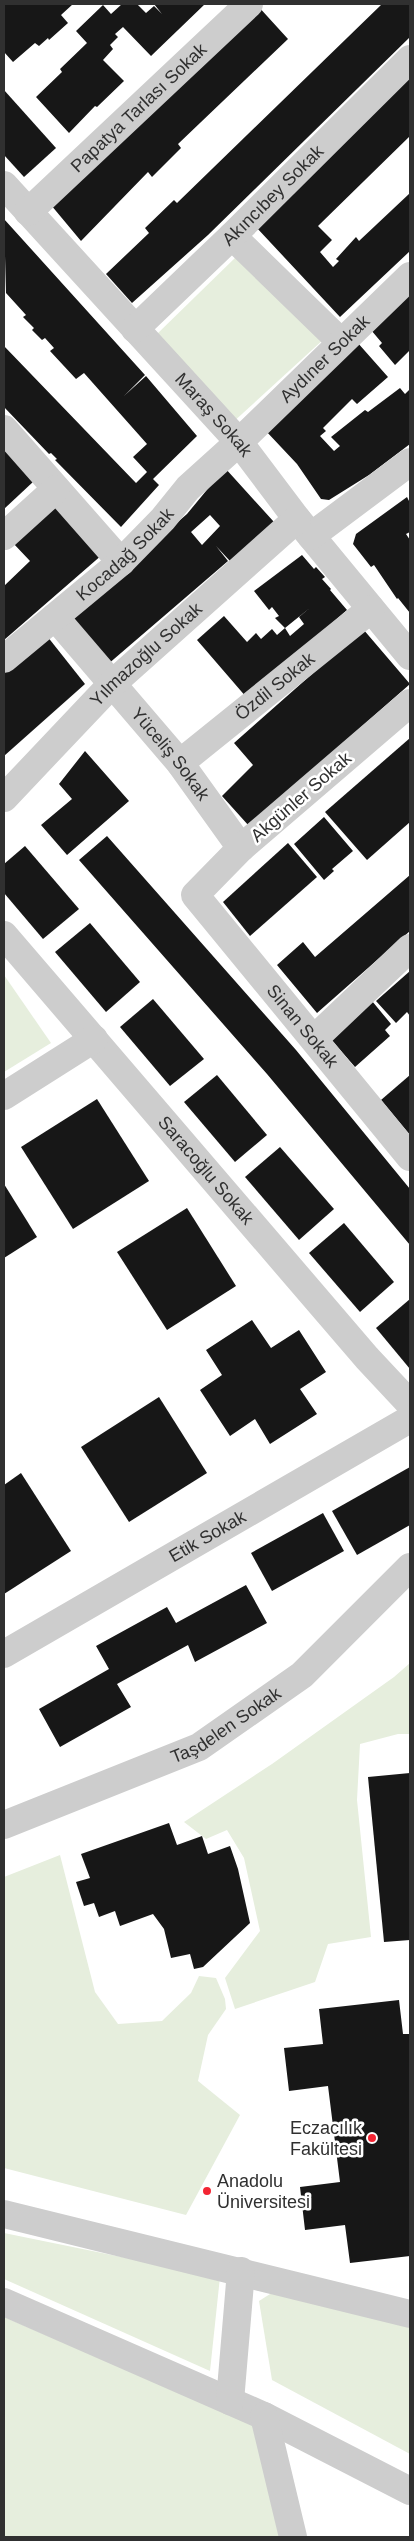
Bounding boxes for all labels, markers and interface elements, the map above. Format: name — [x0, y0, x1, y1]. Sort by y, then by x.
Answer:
street label: Papatya Tarlası Sokak — [67, 39, 211, 176]
street label: Akıncıbey Sokak — [218, 140, 328, 250]
street label: Aydıner Sokak — [276, 310, 374, 407]
street label: Maraş Sokak — [171, 369, 257, 461]
street label: Kocadağ Sokak — [72, 503, 178, 605]
street label: Yılmazoğlu Sokak — [86, 598, 207, 711]
street label: Özdil Sokak — [231, 648, 319, 724]
street label: Yüceliş Sokak — [127, 704, 214, 805]
street label: Akgünler Sokak — [247, 747, 356, 846]
street label: Sinan Sokak — [263, 981, 343, 1072]
street label: Saracoğlu Sokak — [154, 1112, 258, 1229]
street label: Etik Sokak — [166, 1506, 250, 1566]
street label: Taşdelen Sokak — [168, 1682, 286, 1767]
place label: Eczacılık Fakültesi — [290, 2118, 363, 2159]
marker: Eczacılık Fakültesi — [366, 2132, 378, 2144]
place label: Anadolu Üniversitesi — [217, 2171, 310, 2212]
marker: Anadolu Üniversitesi — [201, 2185, 213, 2197]

